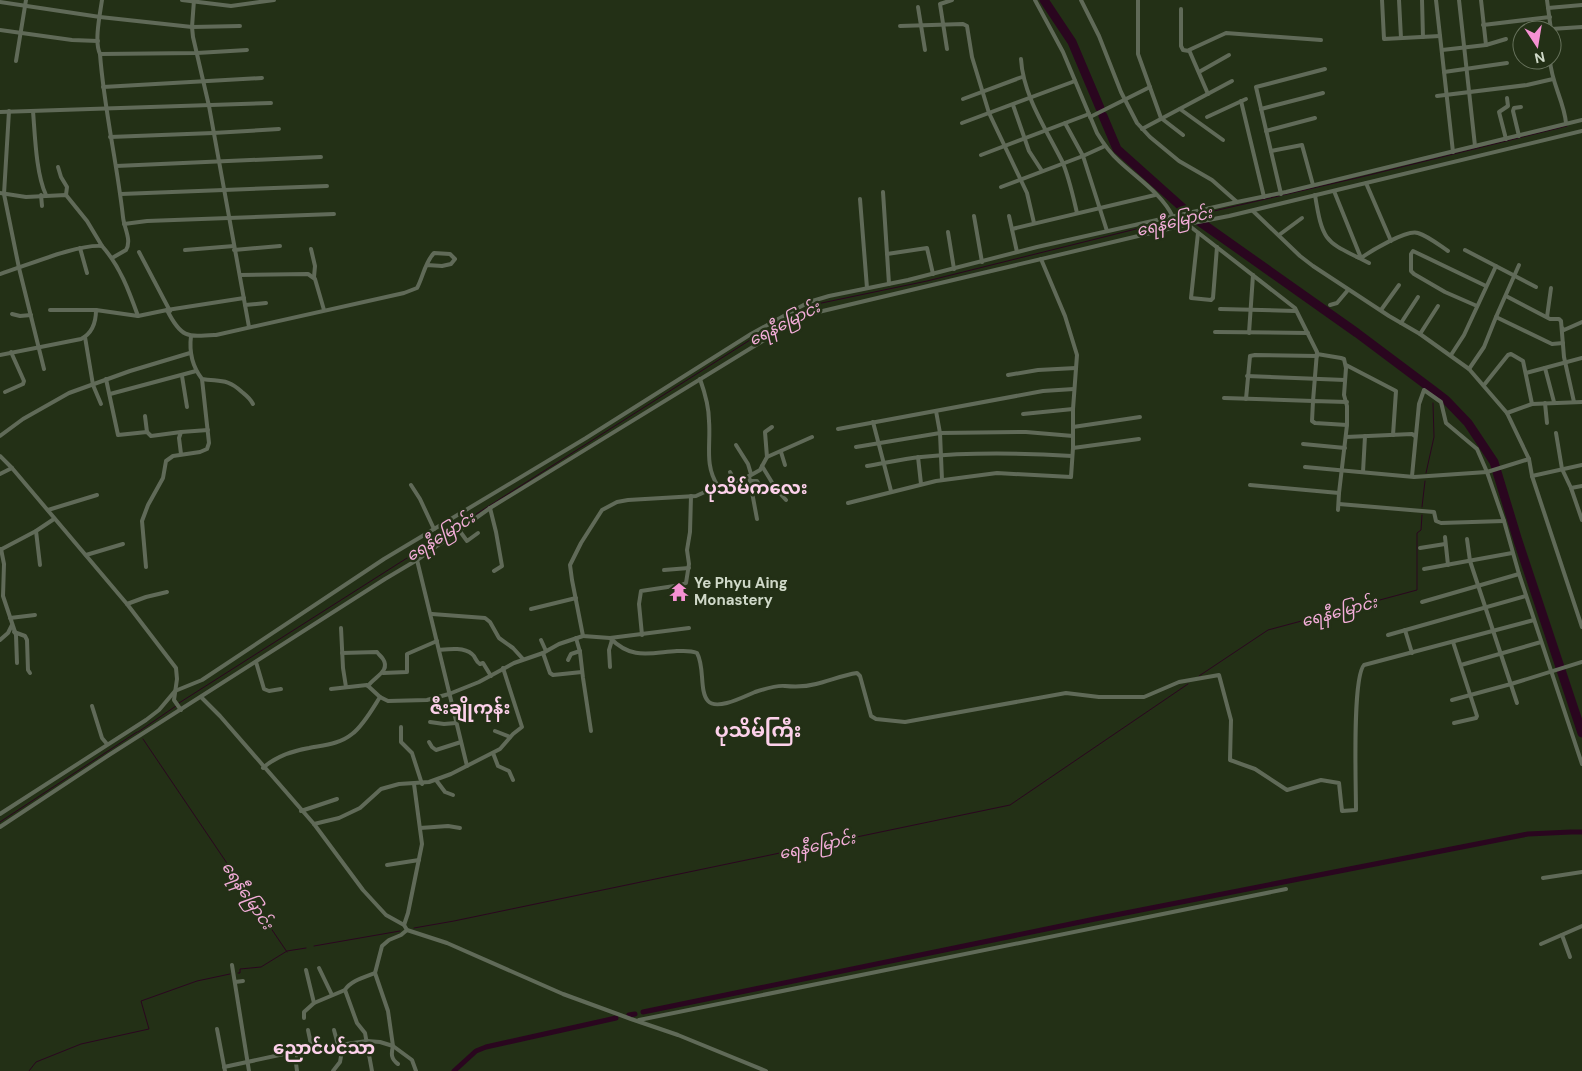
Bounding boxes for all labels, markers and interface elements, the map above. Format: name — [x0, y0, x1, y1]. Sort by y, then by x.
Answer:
north arrow — [1512, 20, 1562, 70]
text: N — [1533, 48, 1547, 68]
water label: ရေနီမြောင်း — [1134, 201, 1216, 244]
water label: ရေနီမြောင်း — [744, 295, 826, 353]
district label: ပုသိမ်ကလေး — [704, 476, 808, 502]
water label: ရေနီမြောင်း — [401, 505, 482, 568]
place label: Ye Phyu Aing Monastery — [694, 573, 788, 610]
temple icon: Ye Phyu Aing Monastery — [668, 581, 690, 603]
water label: ရေနီမြောင်း — [1299, 590, 1382, 635]
district label: ဇီးချိုကုန်း — [430, 696, 510, 723]
district label: ပုသိမ်ကြီး — [715, 717, 801, 746]
water label: ရေနီမြောင်း — [777, 826, 859, 867]
water label: ရေနီမြောင်း — [215, 857, 280, 936]
district label: ညောင်ပင်သာ — [273, 1036, 375, 1062]

